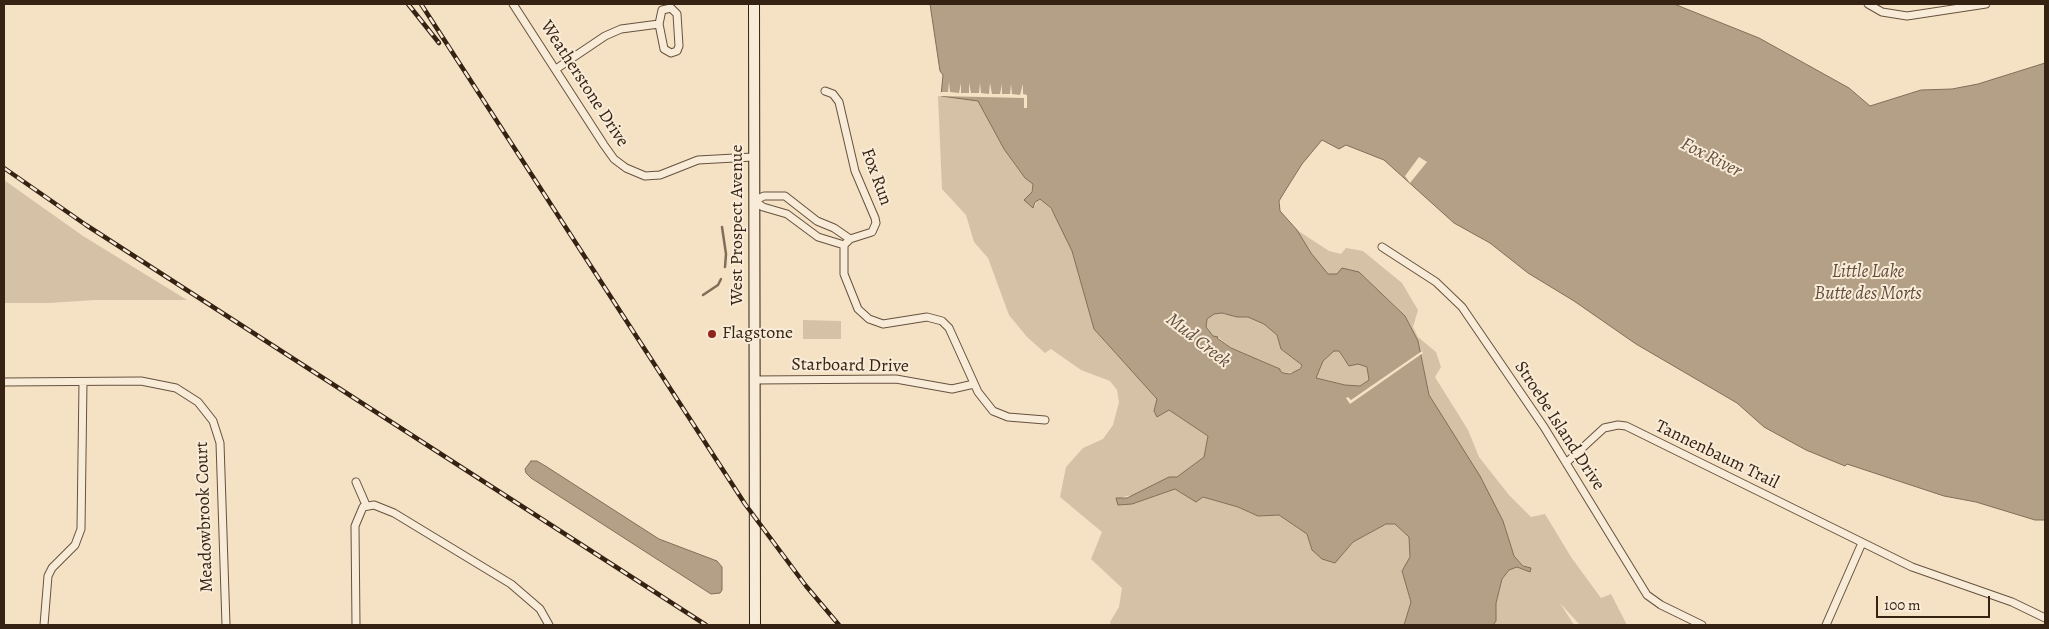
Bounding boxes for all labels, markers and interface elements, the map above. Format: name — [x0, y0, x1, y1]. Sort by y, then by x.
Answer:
street label: Weatherstone Drive — [535, 17, 633, 151]
water label: Fox River — [1677, 133, 1745, 183]
street label: West Prospect Avenue — [727, 144, 749, 306]
street label: Fox Run — [856, 145, 896, 209]
water label: Little Lake Butte des Morts — [1814, 261, 1922, 305]
water label: Mud Creek — [1161, 309, 1235, 373]
place label: Flagstone — [722, 323, 793, 345]
marker: Flagstone — [706, 328, 718, 340]
street label: Starboard Drive — [791, 354, 909, 378]
street label: Stroebe Island Drive — [1509, 357, 1609, 495]
street label: Tannenbaum Trail — [1652, 416, 1782, 494]
street label: Meadowbrook Court — [192, 441, 218, 593]
scale bar — [1879, 586, 1993, 618]
text: 100 m — [1884, 595, 1921, 615]

